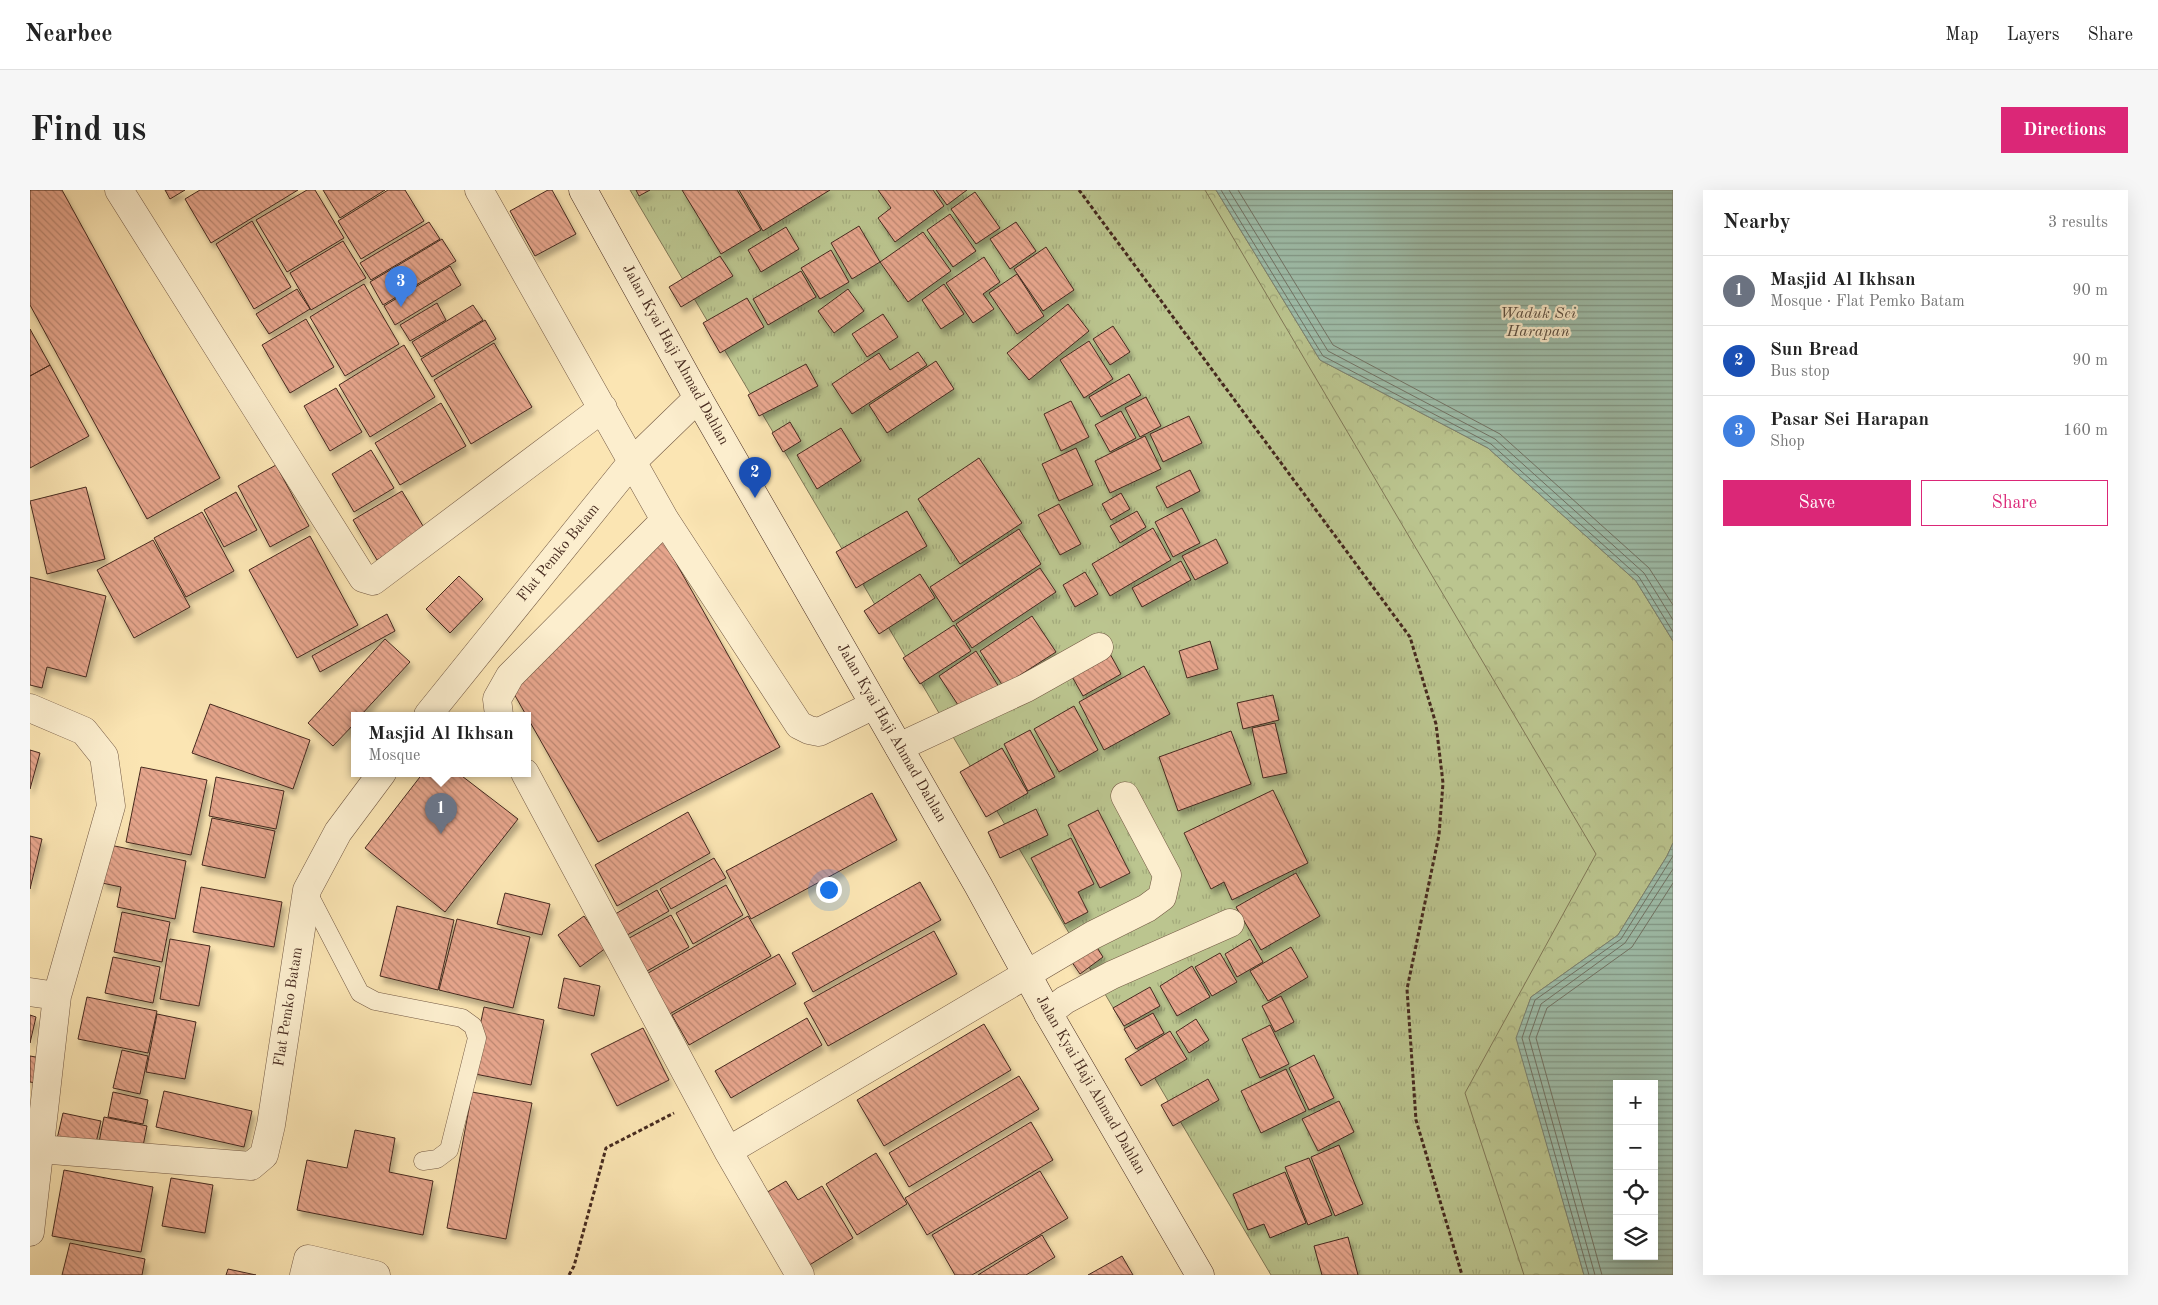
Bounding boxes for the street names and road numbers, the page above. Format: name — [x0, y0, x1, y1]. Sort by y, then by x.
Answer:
street label: Jalan Kyai Haji Ahmad Dahlan — [619, 262, 731, 448]
street label: Flat Pemko Batam — [515, 501, 603, 605]
street label: Jalan Kyai Haji Ahmad Dahlan — [834, 641, 948, 825]
street label: Flat Pemko Batam — [272, 946, 306, 1068]
street label: Jalan Kyai Haji Ahmad Dahlan — [1033, 993, 1147, 1177]

